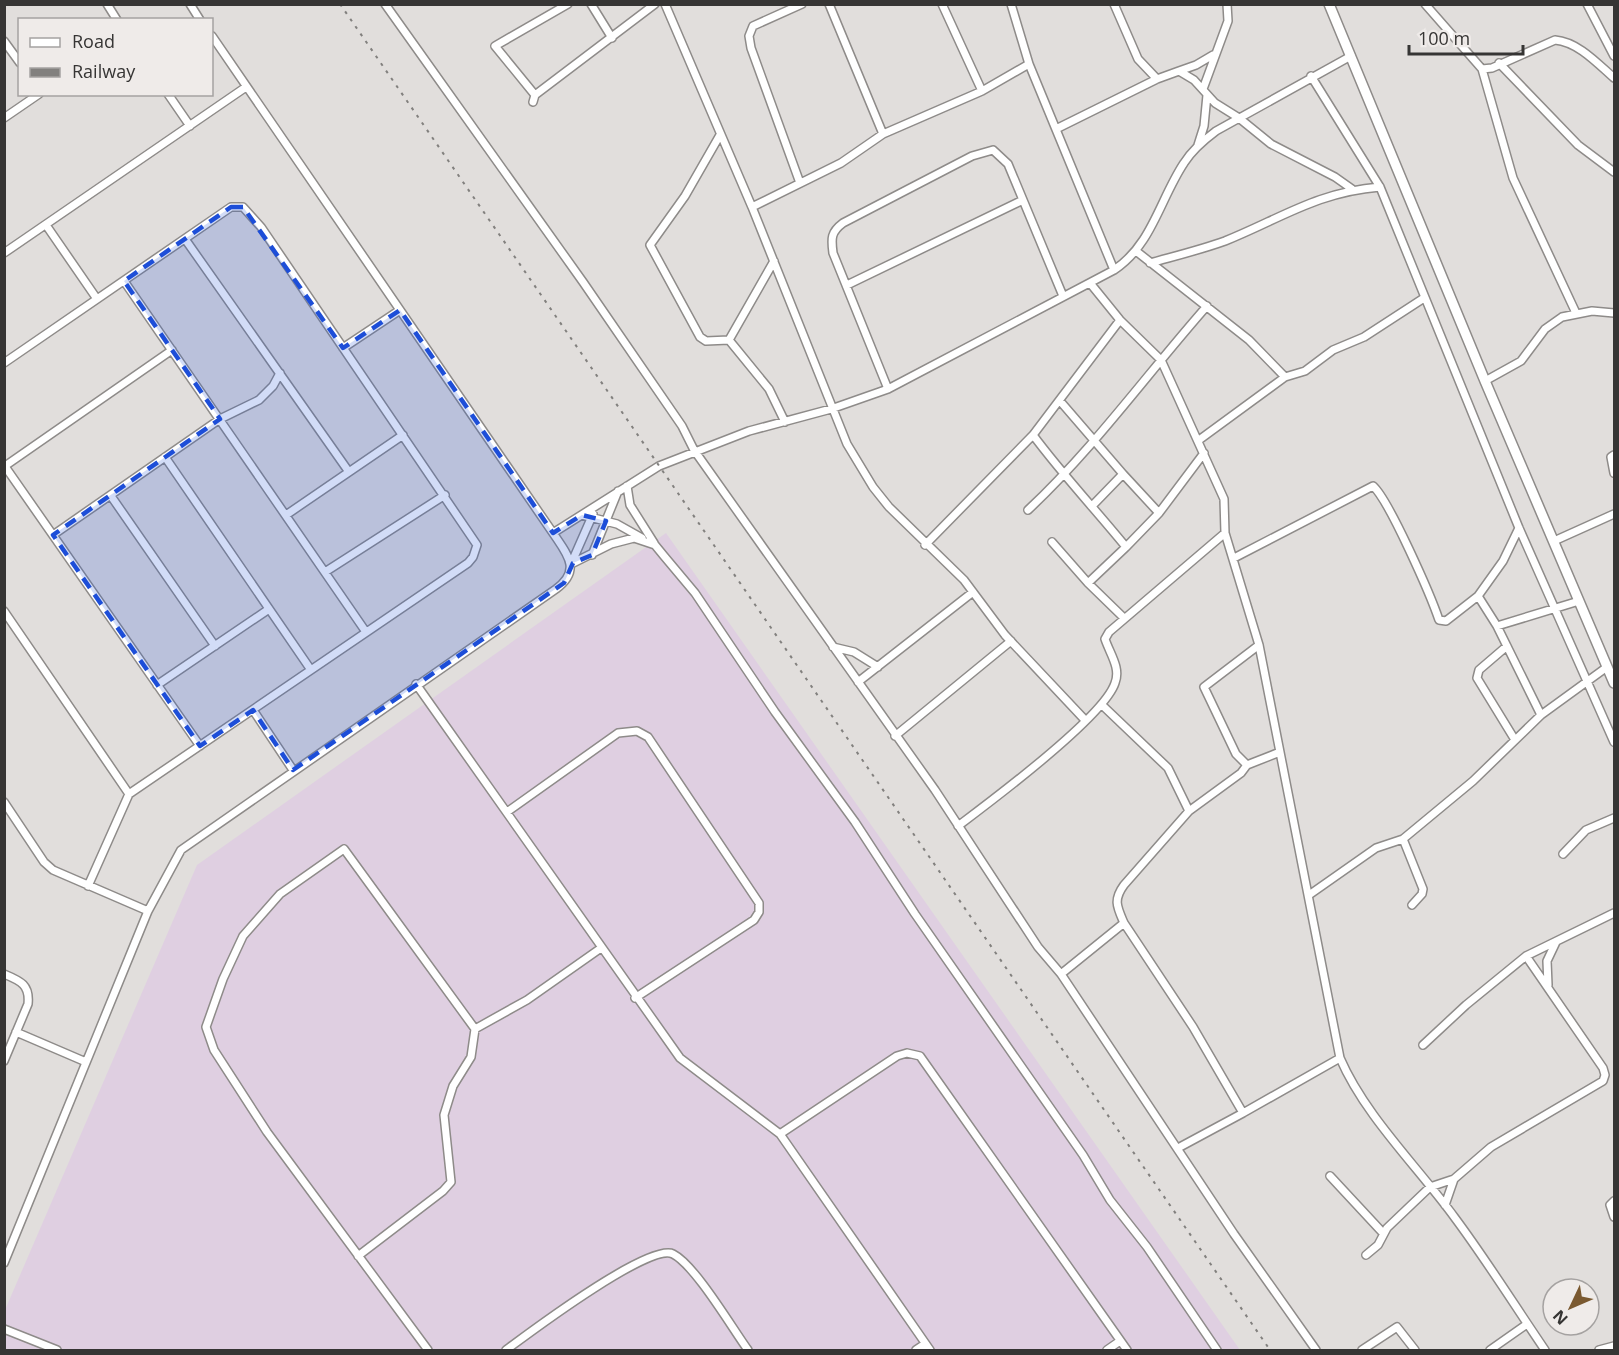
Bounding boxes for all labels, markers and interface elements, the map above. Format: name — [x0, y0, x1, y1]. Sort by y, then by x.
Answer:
legend — [18, 18, 213, 96]
scale bar — [1409, 18, 1523, 56]
text: 100 m — [1418, 26, 1470, 50]
text: Road — [72, 29, 115, 53]
text: Railway — [72, 59, 136, 83]
north arrow — [1541, 1277, 1601, 1337]
text: N — [1548, 1305, 1573, 1330]

